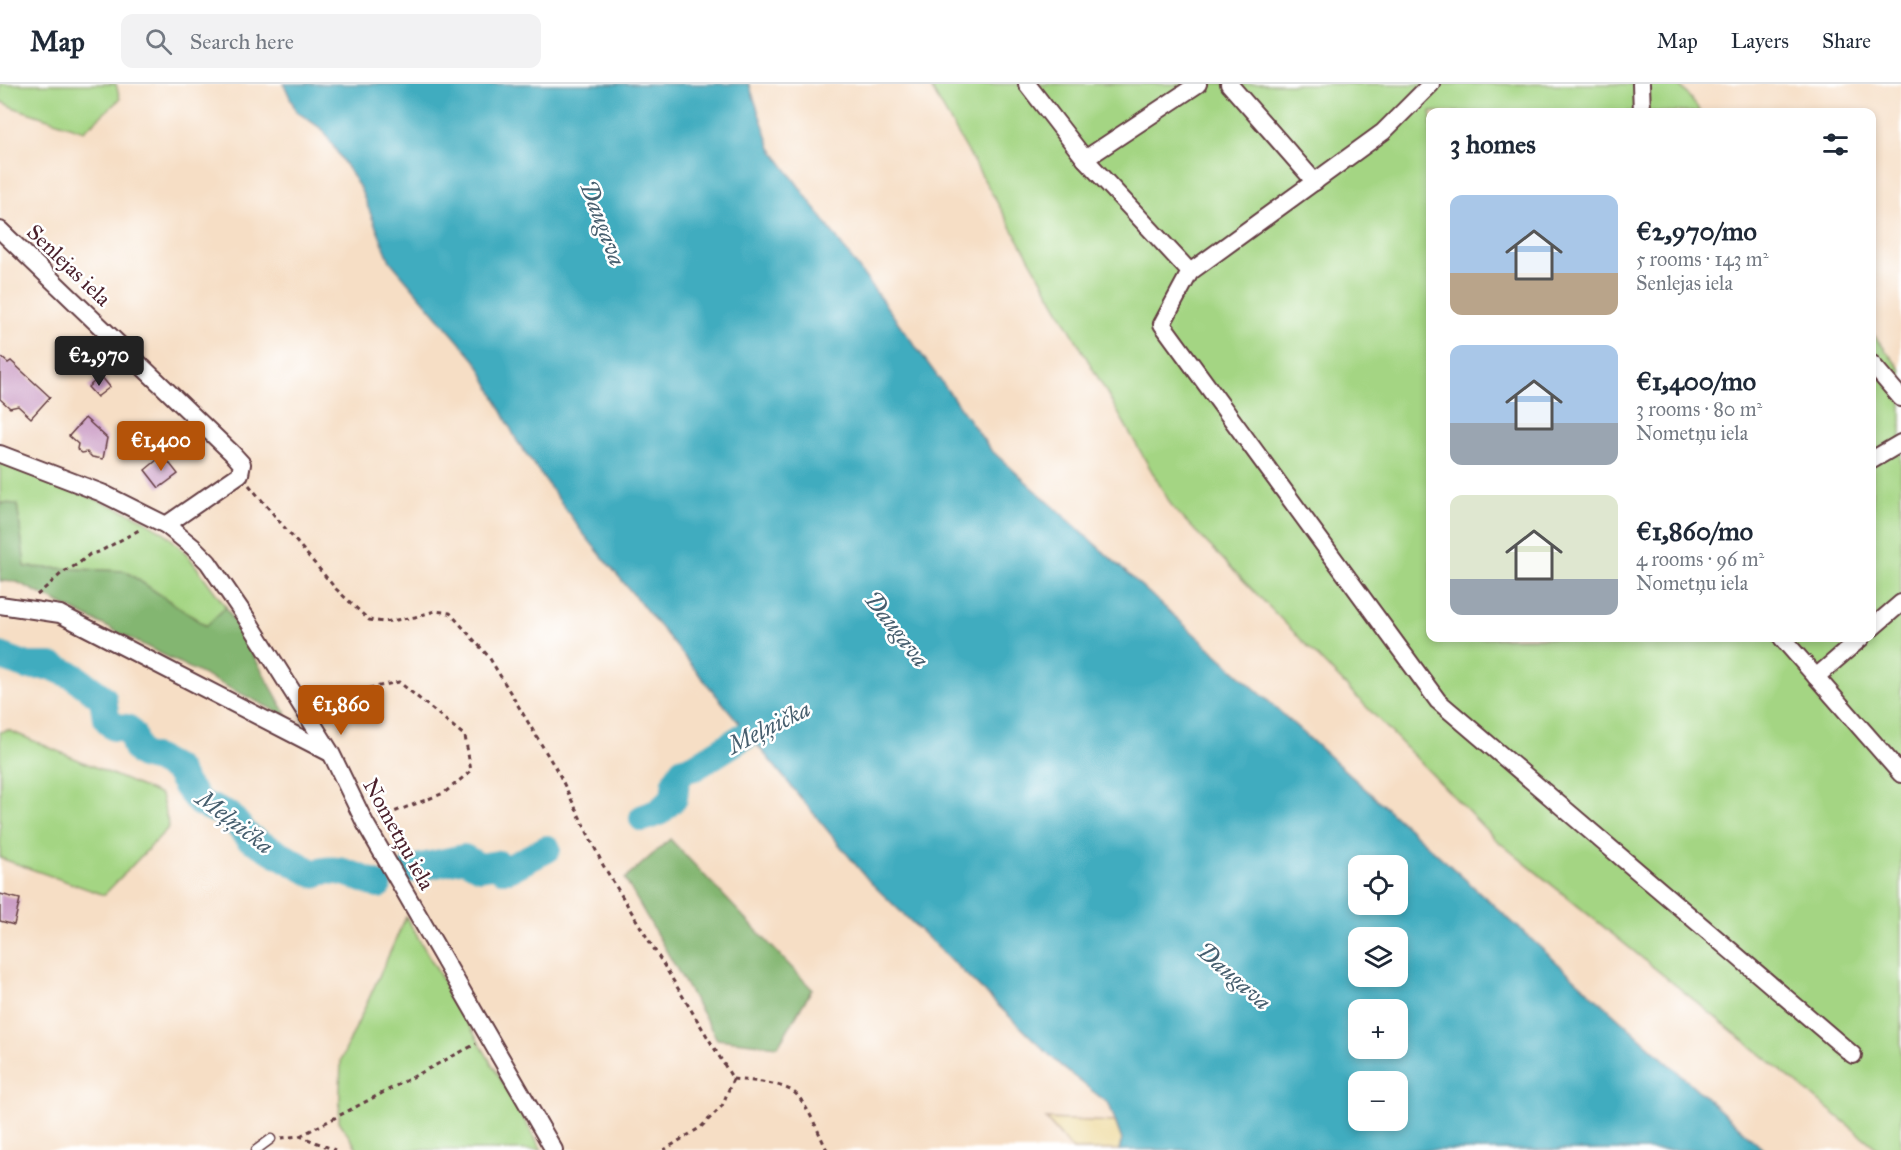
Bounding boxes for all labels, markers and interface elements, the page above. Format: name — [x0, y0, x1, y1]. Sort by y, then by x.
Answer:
search box — [121, 14, 541, 68]
text: Map — [30, 24, 85, 59]
icon: search — [142, 25, 175, 58]
text: Search here — [190, 28, 294, 55]
text: Map — [1657, 28, 1698, 54]
text: Layers — [1731, 28, 1789, 54]
text: Share — [1822, 28, 1871, 54]
text: 3 homes — [1450, 128, 1536, 160]
icon: filters — [1819, 128, 1852, 161]
water label: Daugava — [573, 176, 633, 270]
text: €2,970/mo — [1636, 215, 1757, 247]
street label: Senlejas iela — [21, 218, 117, 312]
icon: home — [1498, 219, 1570, 291]
text: 5 rooms · 143 m² — [1636, 247, 1768, 271]
text: Senlejas iela — [1636, 271, 1733, 295]
pin: €2,970 — [50, 336, 148, 387]
text: €2,970 — [69, 343, 129, 367]
text: €1,400/mo — [1636, 365, 1756, 397]
icon: home — [1498, 369, 1570, 441]
text: 3 rooms · 80 m² — [1636, 397, 1762, 421]
pin: €1,400 — [112, 421, 210, 472]
text: Nometņu iela — [1636, 421, 1748, 445]
text: €1,400 — [131, 428, 191, 452]
text: €1,860/mo — [1636, 515, 1753, 547]
icon: home — [1498, 519, 1570, 591]
text: 4 rooms · 96 m² — [1636, 547, 1764, 571]
text: Nometņu iela — [1636, 571, 1748, 595]
water label: Daugava — [858, 585, 936, 673]
pin: €1,860 — [292, 685, 390, 736]
text: €1,860 — [312, 692, 370, 716]
water label: Meļņička — [721, 693, 815, 761]
street label: Nometņu iela — [357, 773, 441, 895]
water label: Meļņička — [189, 782, 279, 861]
map controls — [1348, 855, 1408, 1131]
button: locate — [1348, 855, 1408, 915]
button: layers — [1348, 927, 1408, 987]
water label: Daugava — [1191, 936, 1277, 1016]
button: + — [1348, 999, 1408, 1059]
button: − — [1348, 1071, 1408, 1131]

